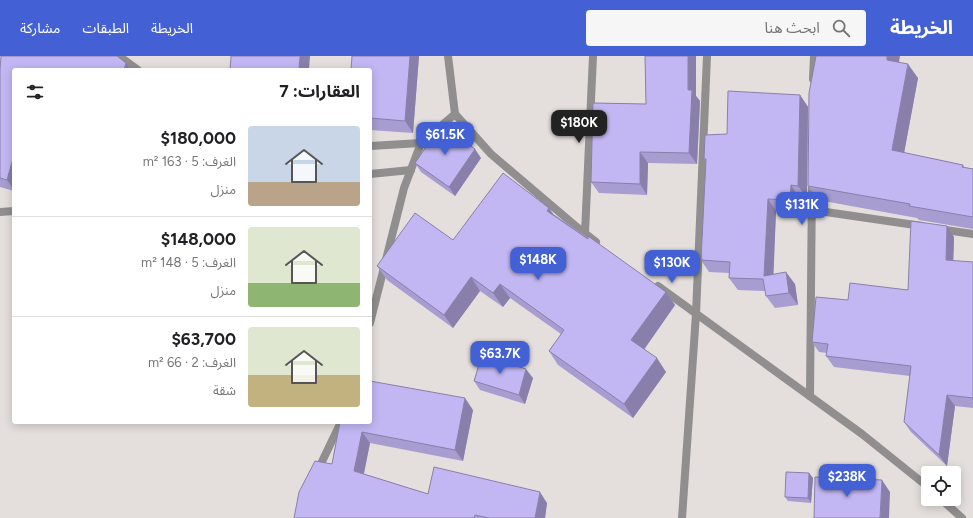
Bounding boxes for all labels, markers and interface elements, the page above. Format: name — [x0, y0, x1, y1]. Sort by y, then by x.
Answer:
search box — [586, 10, 866, 46]
text: الخريطة — [890, 16, 953, 39]
icon: search — [830, 17, 852, 39]
text: ابحث هنا — [765, 19, 820, 37]
text: مشاركة — [20, 20, 60, 37]
text: الطبقات — [82, 20, 129, 37]
text: الخريطة — [151, 20, 193, 37]
icon: filters — [24, 81, 46, 103]
text: العقارات: 7 — [279, 81, 360, 101]
pin: $180K — [551, 110, 607, 144]
text: $180K — [560, 115, 598, 130]
pin: $61.5K — [412, 122, 478, 156]
text: $61.5K — [425, 127, 465, 142]
text: $180,000 — [161, 128, 236, 148]
icon: home — [280, 142, 328, 190]
text: الغرف: 5 · 163 m² — [143, 154, 236, 169]
text: منزل — [211, 182, 236, 197]
pin: $131K — [774, 192, 830, 226]
text: $131K — [785, 197, 819, 212]
text: $148,000 — [161, 229, 236, 249]
icon: home — [280, 243, 328, 291]
pin: $148K — [510, 247, 566, 281]
pin: $130K — [644, 250, 700, 284]
text: $148K — [519, 252, 557, 267]
text: الغرف: 5 · 148 m² — [141, 255, 236, 270]
text: $130K — [654, 255, 691, 270]
text: منزل — [211, 283, 236, 298]
text: $63,700 — [171, 329, 236, 349]
pin: $63.7K — [467, 341, 533, 375]
icon: home — [280, 343, 328, 391]
text: $63.7K — [479, 346, 521, 361]
text: الغرف: 2 · 66 m² — [148, 355, 236, 370]
text: شقة — [213, 383, 236, 398]
pin: $238K — [819, 464, 875, 498]
map controls — [921, 466, 961, 506]
button: locate — [921, 466, 961, 506]
text: $238K — [828, 469, 866, 484]

